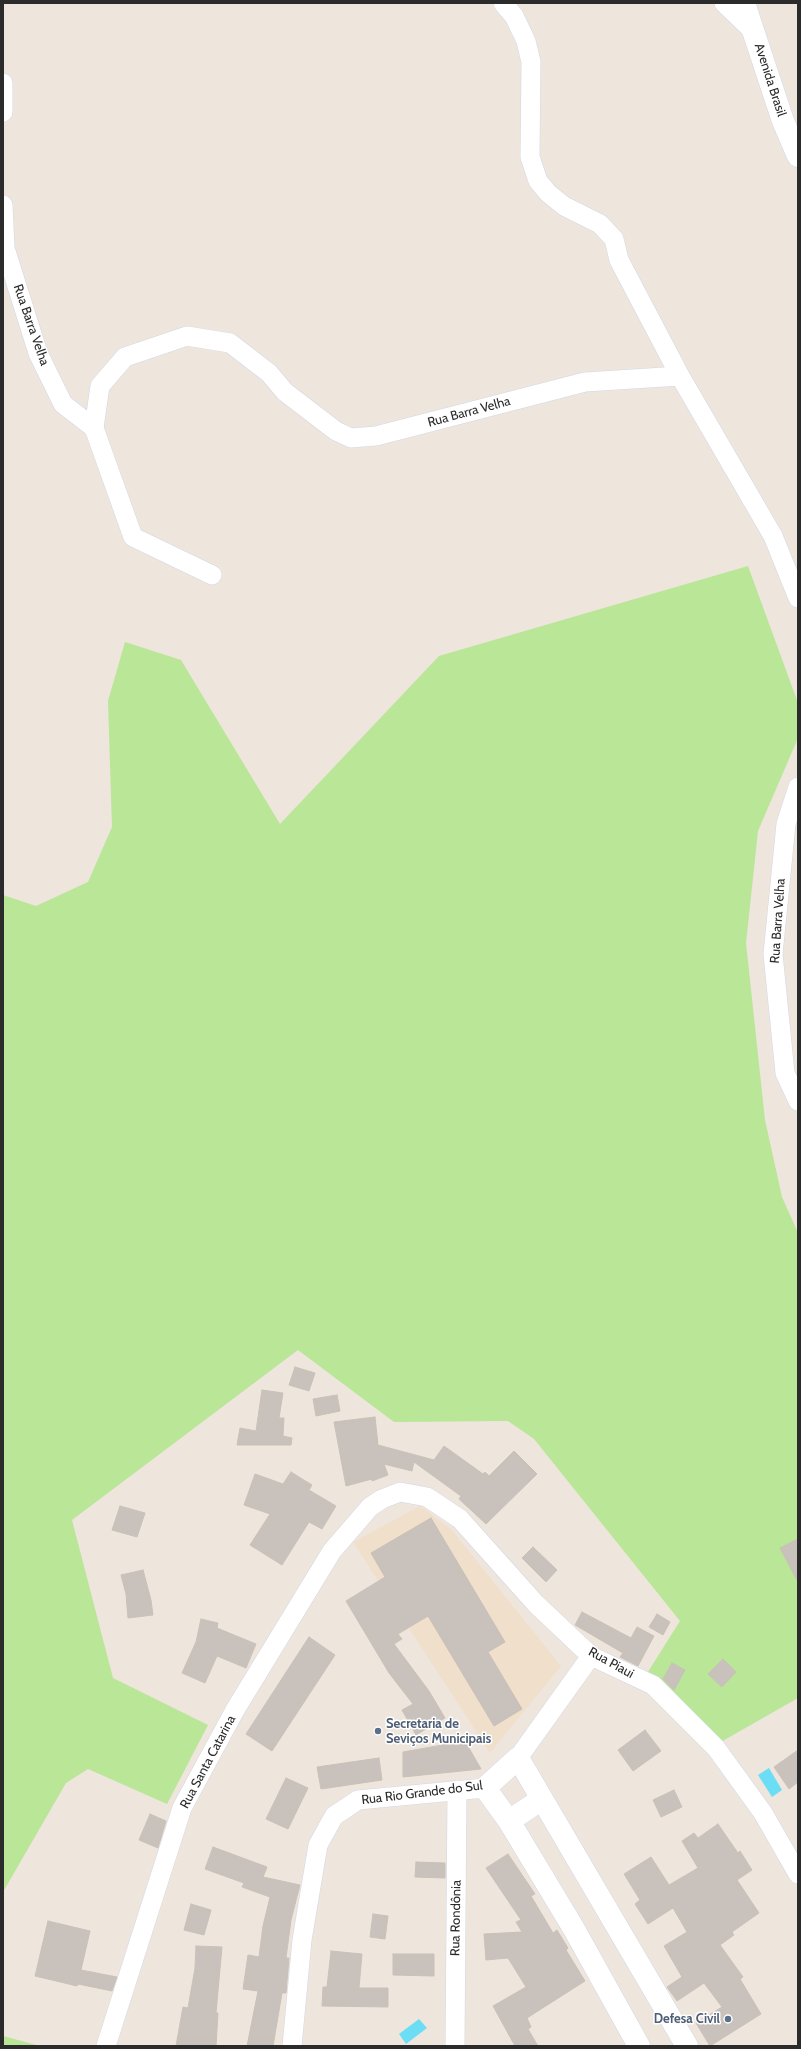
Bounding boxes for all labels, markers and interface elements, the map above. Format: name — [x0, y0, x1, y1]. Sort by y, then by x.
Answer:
street label: Avenida Brasil — [751, 41, 789, 119]
street label: Rua Barra Velha — [10, 282, 52, 368]
street label: Rua Barra Velha — [426, 393, 512, 431]
street label: Rua Barra Velha — [767, 878, 789, 964]
street label: Rua Piaui — [586, 1644, 636, 1682]
street label: Rua Santa Catarina — [177, 1713, 239, 1811]
place label: Secretaria de Seviços Municipais — [386, 1716, 491, 1747]
marker: Secretaria de Seviços Municipais — [373, 1726, 383, 1736]
street label: Rua Rio Grande do Sul — [361, 1778, 483, 1808]
street label: Rua Rondônia — [448, 1880, 464, 1956]
place label: Defesa Civil — [654, 2011, 720, 2027]
marker: Defesa Civil — [723, 2014, 733, 2024]

